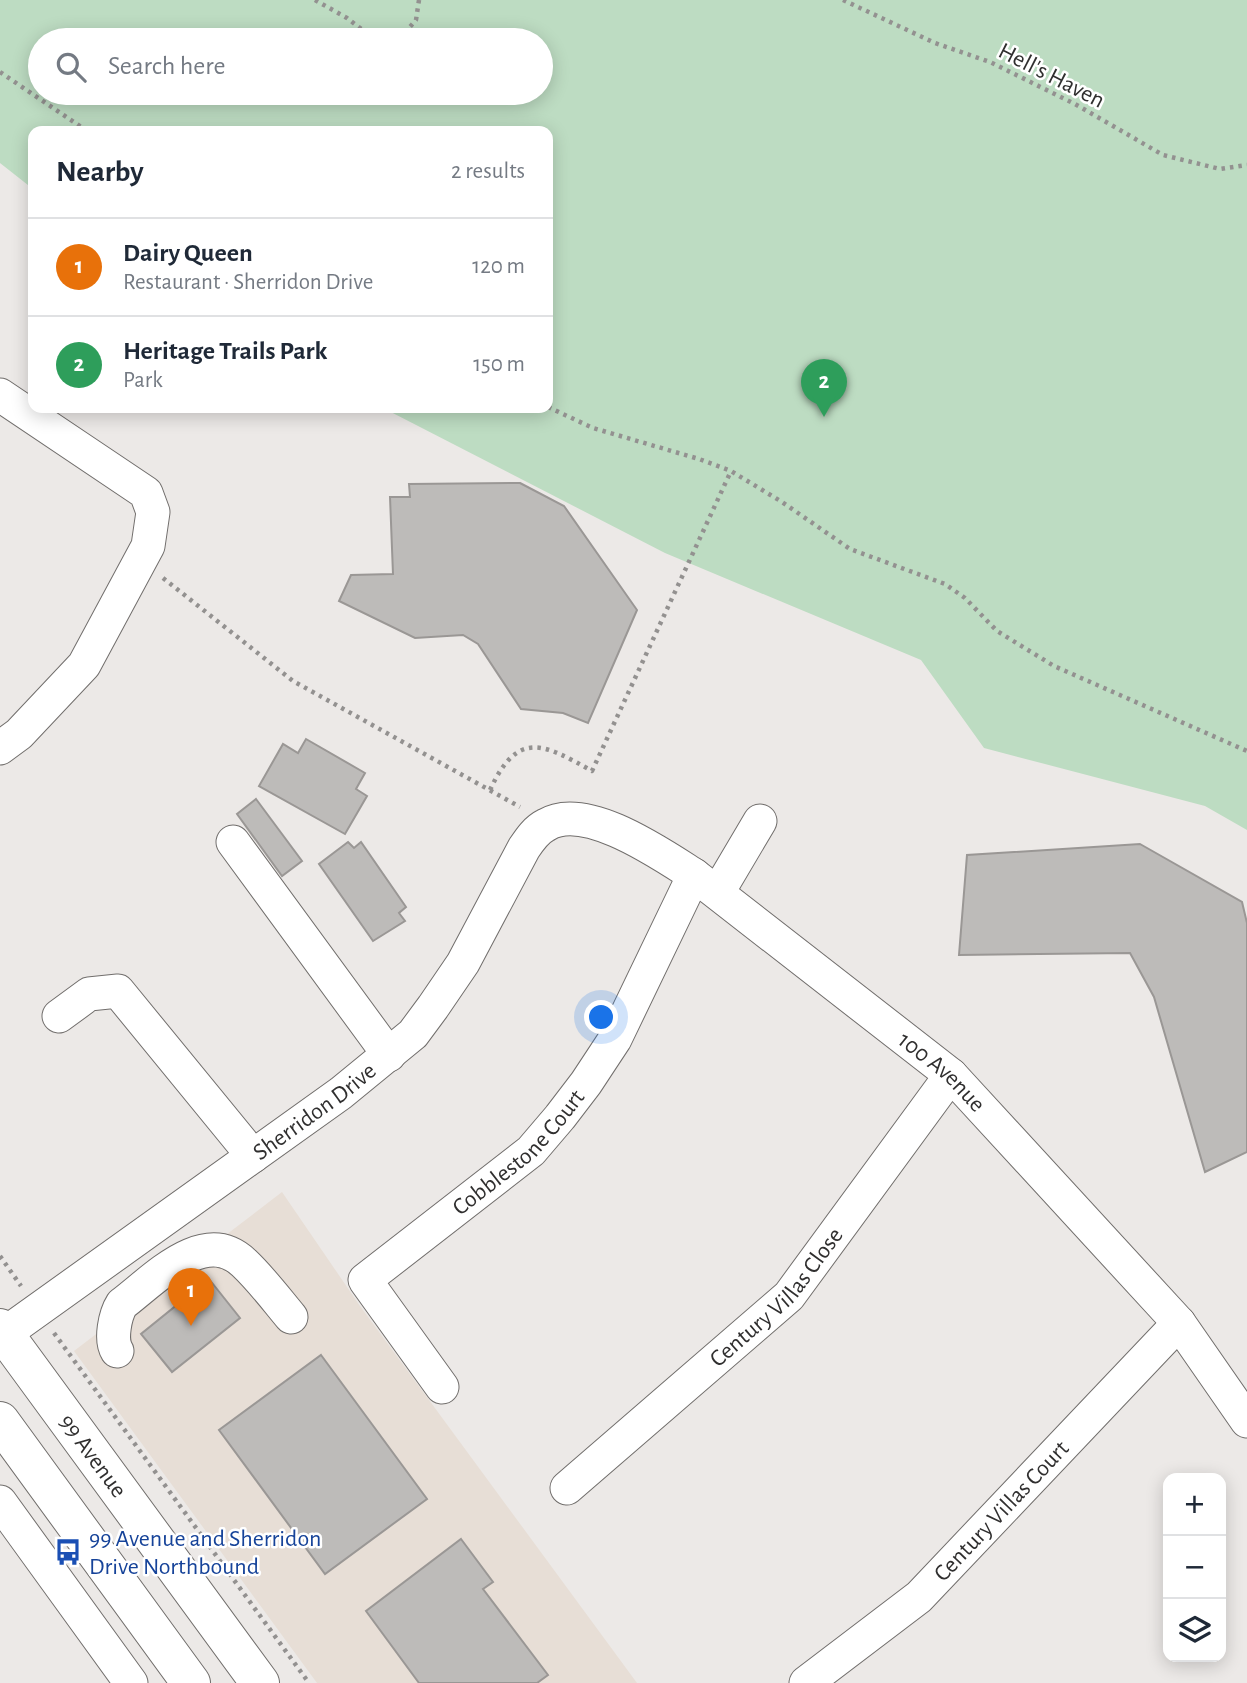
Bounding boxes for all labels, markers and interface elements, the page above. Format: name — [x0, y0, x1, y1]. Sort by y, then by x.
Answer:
search box — [28, 28, 553, 105]
street label: Hell's Haven — [995, 39, 1109, 113]
icon: search — [52, 48, 90, 86]
text: Search here — [108, 53, 226, 79]
text: Nearby — [56, 157, 144, 187]
text: 2 results — [451, 160, 525, 183]
text: Dairy Queen — [123, 240, 253, 266]
text: 1 — [75, 255, 83, 278]
text: 120 m — [472, 255, 525, 278]
text: Restaurant · Sherridon Drive — [123, 271, 373, 294]
text: Heritage Trails Park — [123, 338, 327, 364]
text: 2 — [74, 353, 84, 376]
text: 150 m — [473, 353, 525, 376]
pin: 2 — [801, 359, 847, 417]
text: Park — [123, 369, 163, 392]
your location — [584, 1000, 618, 1034]
street label: 100 Avenue — [893, 1028, 989, 1117]
street label: Sherridon Drive — [249, 1059, 381, 1165]
street label: Cobblestone Court — [448, 1085, 589, 1220]
street label: Century Villas Close — [705, 1223, 848, 1372]
pin: 1 — [168, 1268, 214, 1326]
street label: 99 Avenue — [54, 1410, 131, 1502]
street label: Century Villas Court — [930, 1436, 1074, 1586]
map controls — [1163, 1473, 1226, 1662]
button: + — [1163, 1473, 1226, 1536]
place label: 99 Avenue and Sherridon Drive Northbound — [89, 1527, 321, 1579]
button: − — [1163, 1536, 1226, 1599]
bus stop icon: 99 Avenue and Sherridon Drive Northbound — [53, 1537, 83, 1567]
button: layers — [1163, 1599, 1226, 1662]

